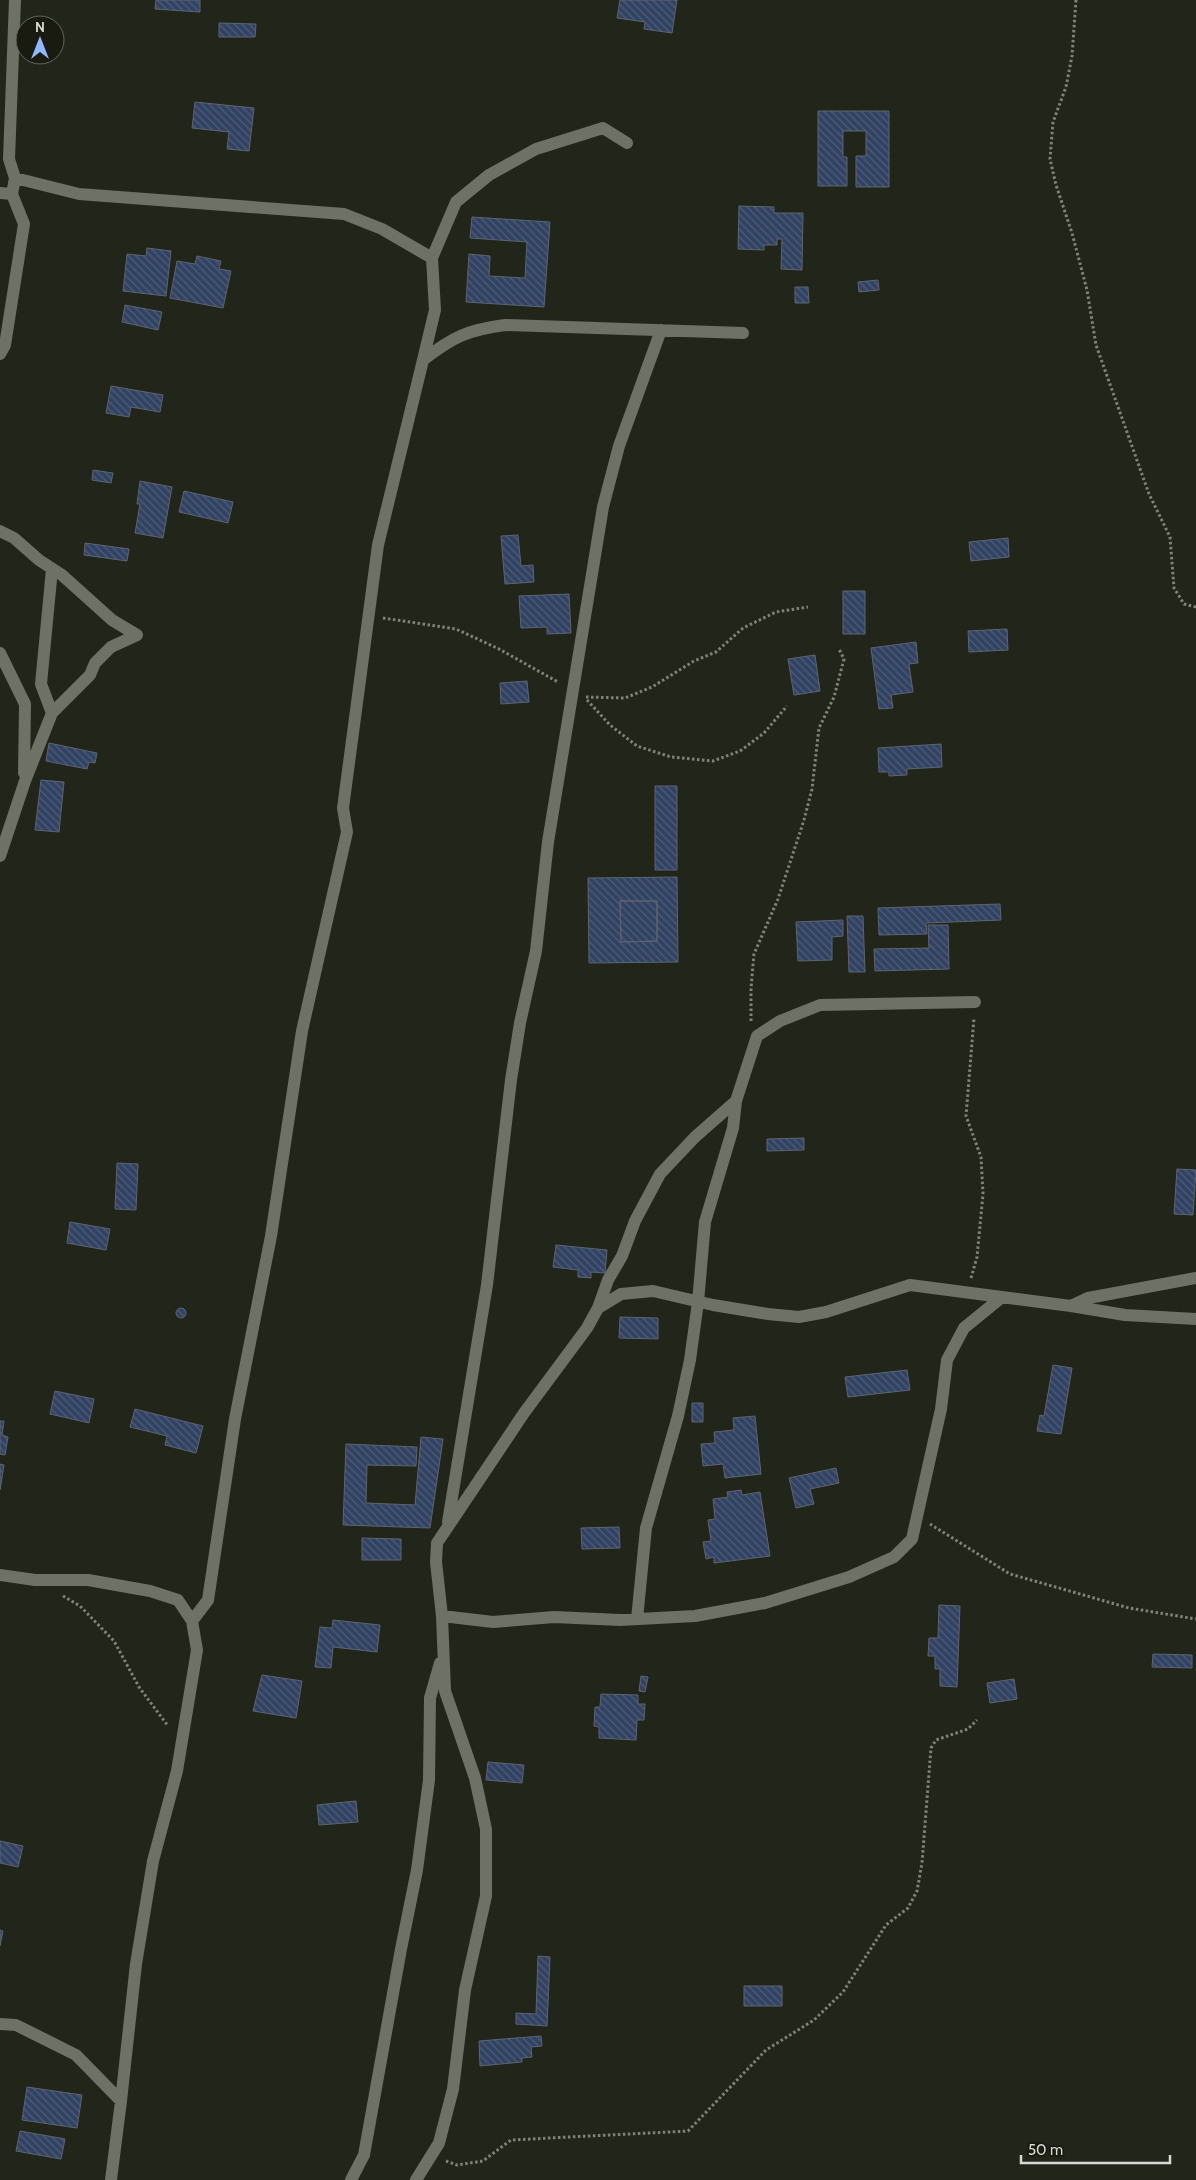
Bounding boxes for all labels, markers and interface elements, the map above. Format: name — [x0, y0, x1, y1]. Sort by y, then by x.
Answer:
north arrow — [15, 15, 65, 65]
text: N — [35, 18, 45, 36]
scale bar — [1021, 2132, 1170, 2164]
text: 50 m — [1028, 2141, 1063, 2159]

